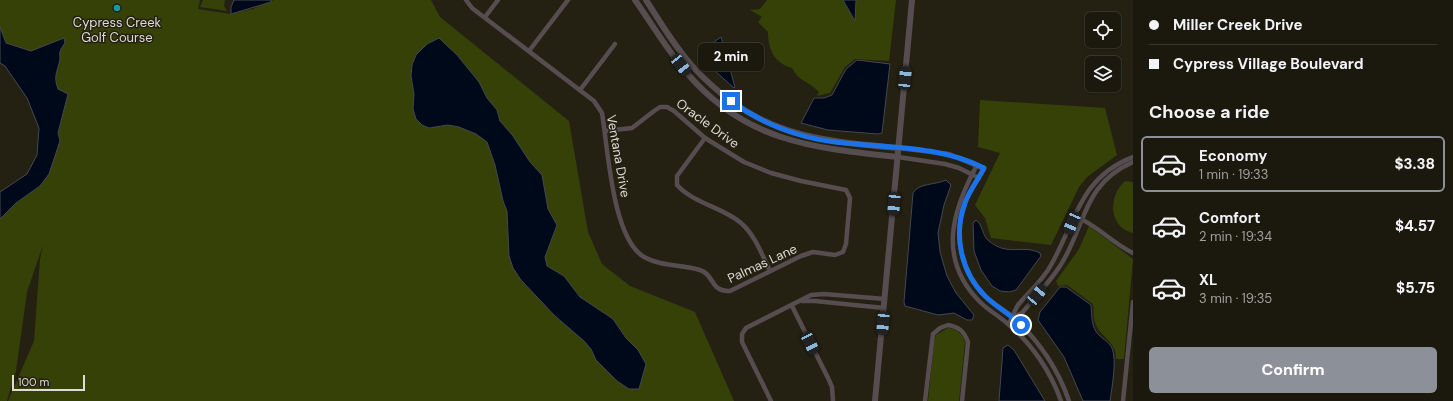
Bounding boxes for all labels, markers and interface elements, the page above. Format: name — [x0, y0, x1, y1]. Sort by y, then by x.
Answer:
marker: Cypress Creek Golf Course — [112, 3, 122, 13]
map controls — [1085, 12, 1121, 92]
button: locate — [1085, 12, 1121, 48]
place label: Cypress Creek Golf Course — [73, 14, 162, 46]
text: Miller Creek Drive — [1173, 15, 1302, 35]
callout: 2 min — [698, 43, 764, 71]
text: 2 min — [714, 48, 748, 65]
car — [669, 52, 693, 78]
text: Cypress Village Boulevard — [1173, 54, 1364, 74]
button: layers — [1085, 56, 1121, 92]
car — [898, 65, 912, 91]
route end — [722, 92, 740, 110]
street label: Oracle Drive — [673, 95, 743, 152]
text: Choose a ride — [1149, 100, 1270, 124]
street label: Ventana Drive — [603, 113, 634, 199]
icon: car — [1151, 146, 1187, 182]
text: Economy — [1199, 146, 1267, 166]
text: $3.38 — [1394, 154, 1435, 174]
text: 1 min · 19:33 — [1199, 166, 1268, 183]
car — [887, 192, 901, 216]
icon: car — [1151, 208, 1187, 244]
text: Comfort — [1199, 208, 1260, 228]
car — [1062, 210, 1082, 236]
text: $4.57 — [1395, 216, 1435, 236]
text: 2 min · 19:34 — [1199, 228, 1272, 245]
street label: Palmas Lane — [725, 240, 800, 287]
icon: car — [1151, 270, 1187, 306]
text: XL — [1199, 270, 1217, 290]
text: $5.75 — [1396, 278, 1435, 298]
car — [1025, 282, 1049, 308]
text: 3 min · 19:35 — [1199, 290, 1272, 307]
car — [876, 311, 890, 335]
route start — [1012, 316, 1030, 334]
car — [799, 330, 821, 356]
button: Confirm — [1149, 347, 1437, 393]
scale bar — [12, 373, 85, 392]
text: 100 m — [18, 375, 49, 389]

